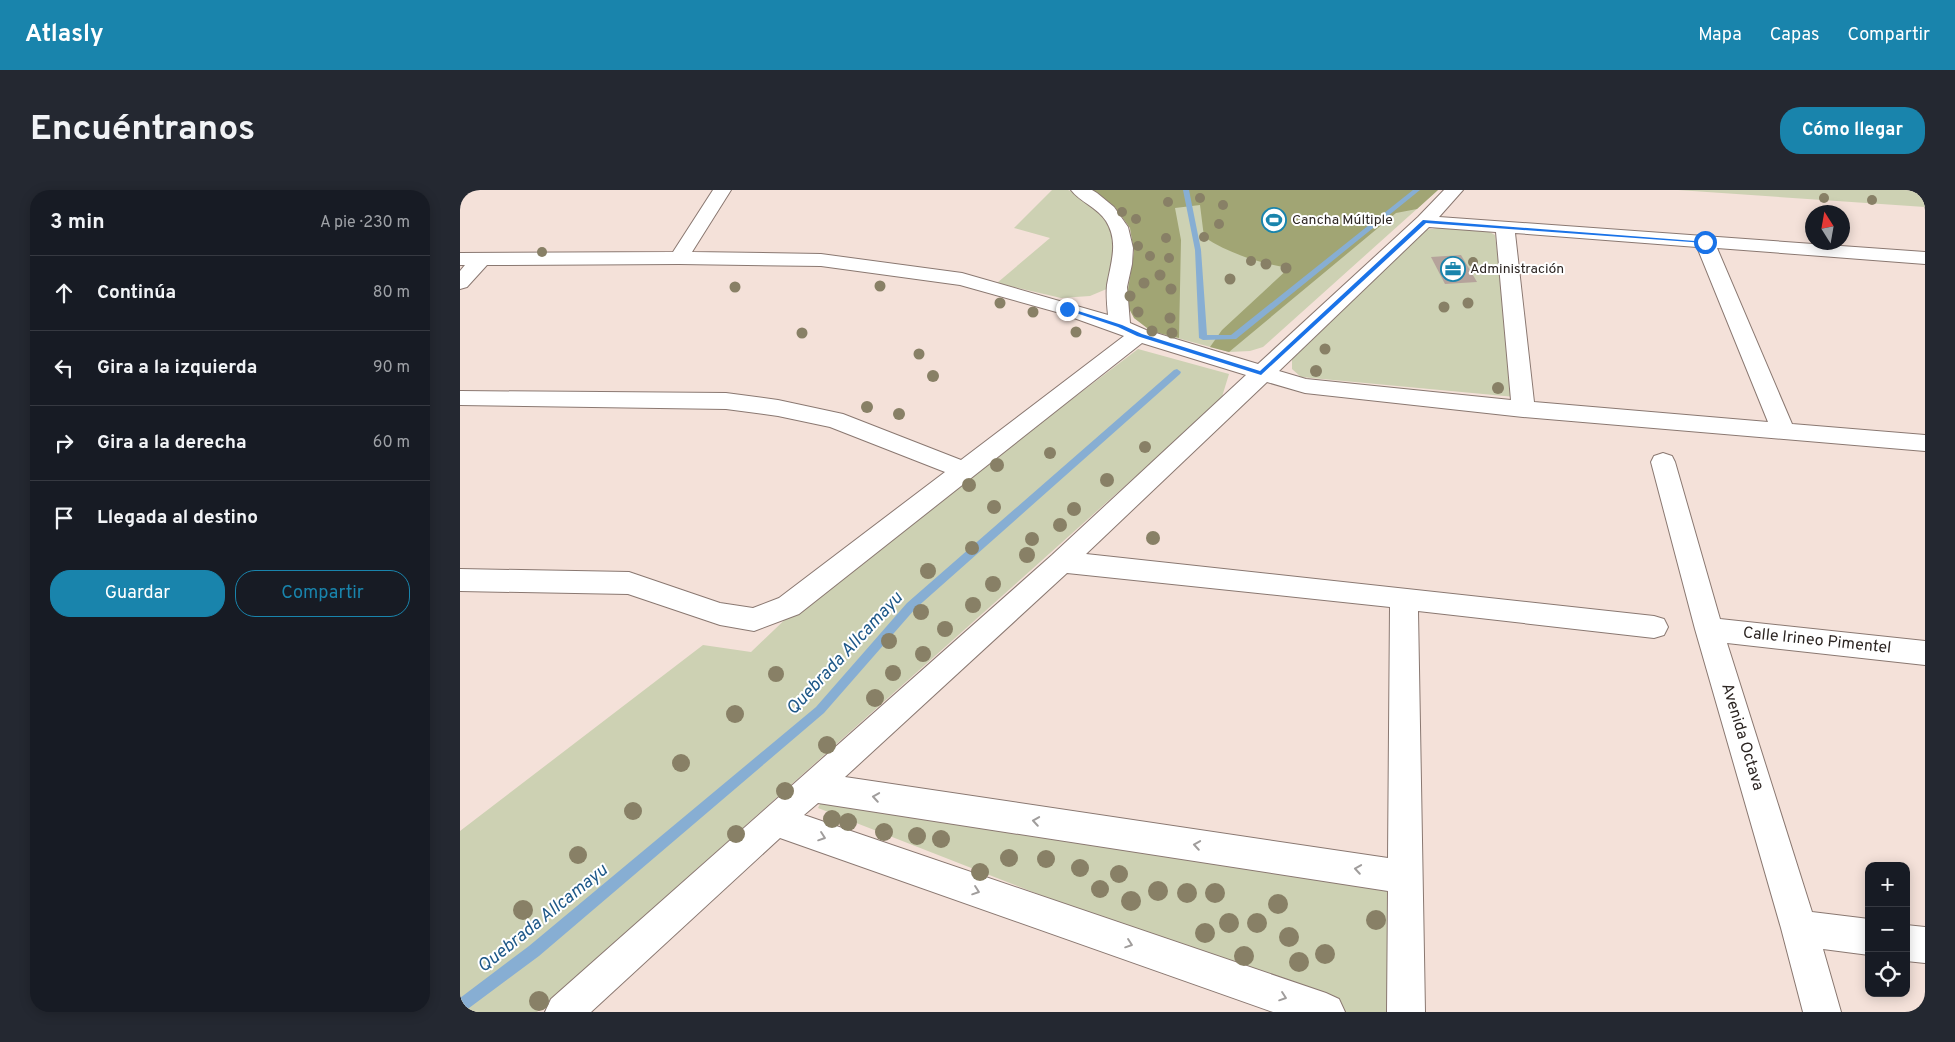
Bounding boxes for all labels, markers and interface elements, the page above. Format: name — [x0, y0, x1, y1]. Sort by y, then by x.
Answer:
text: Atlasly — [25, 20, 104, 50]
text: Mapa — [1698, 24, 1742, 47]
text: Capas — [1770, 24, 1819, 47]
text: Compartir — [1847, 24, 1930, 47]
button: Cómo llegar — [1780, 107, 1925, 154]
text: Encuéntranos — [30, 108, 255, 152]
north arrow — [1805, 205, 1850, 250]
sports icon: Cancha Múltiple — [1261, 207, 1287, 233]
text: 3 min — [50, 209, 105, 236]
place label: Cancha Múltiple — [1292, 212, 1393, 229]
text: A pie · 230 m — [320, 213, 410, 233]
route start — [1694, 231, 1717, 254]
office icon: Administración — [1440, 256, 1466, 282]
place label: Administración — [1470, 261, 1564, 278]
icon: ahead — [50, 279, 78, 307]
text: Continúa — [97, 281, 176, 305]
text: 80 m — [373, 283, 410, 303]
route end — [1056, 298, 1079, 321]
icon: left — [50, 354, 78, 382]
text: Gira a la izquierda — [97, 356, 257, 380]
text: 90 m — [373, 358, 410, 378]
icon: right — [50, 429, 78, 457]
text: Gira a la derecha — [97, 431, 247, 455]
text: 60 m — [373, 433, 410, 453]
icon: arrive — [50, 504, 78, 532]
text: Llegada al destino — [97, 506, 258, 530]
button: Guardar — [50, 570, 225, 617]
button: Compartir — [235, 570, 410, 617]
water label: Quebrada Allcamayu — [782, 587, 908, 721]
street label: Calle Irineo Pimentel — [1742, 623, 1892, 659]
street label: Avenida Octava — [1716, 681, 1768, 793]
one-way arrow — [871, 792, 880, 802]
one-way arrow — [1032, 816, 1041, 826]
one-way arrow — [817, 831, 826, 841]
one-way arrow — [1193, 840, 1201, 851]
water label: Quebrada Allcamayu — [473, 859, 613, 979]
map controls — [1865, 862, 1910, 997]
button: + — [1865, 862, 1910, 907]
one-way arrow — [1353, 865, 1362, 875]
one-way arrow — [971, 885, 979, 895]
button: − — [1865, 907, 1910, 952]
one-way arrow — [1124, 938, 1133, 948]
button: locate — [1865, 952, 1910, 997]
one-way arrow — [1278, 991, 1286, 1001]

